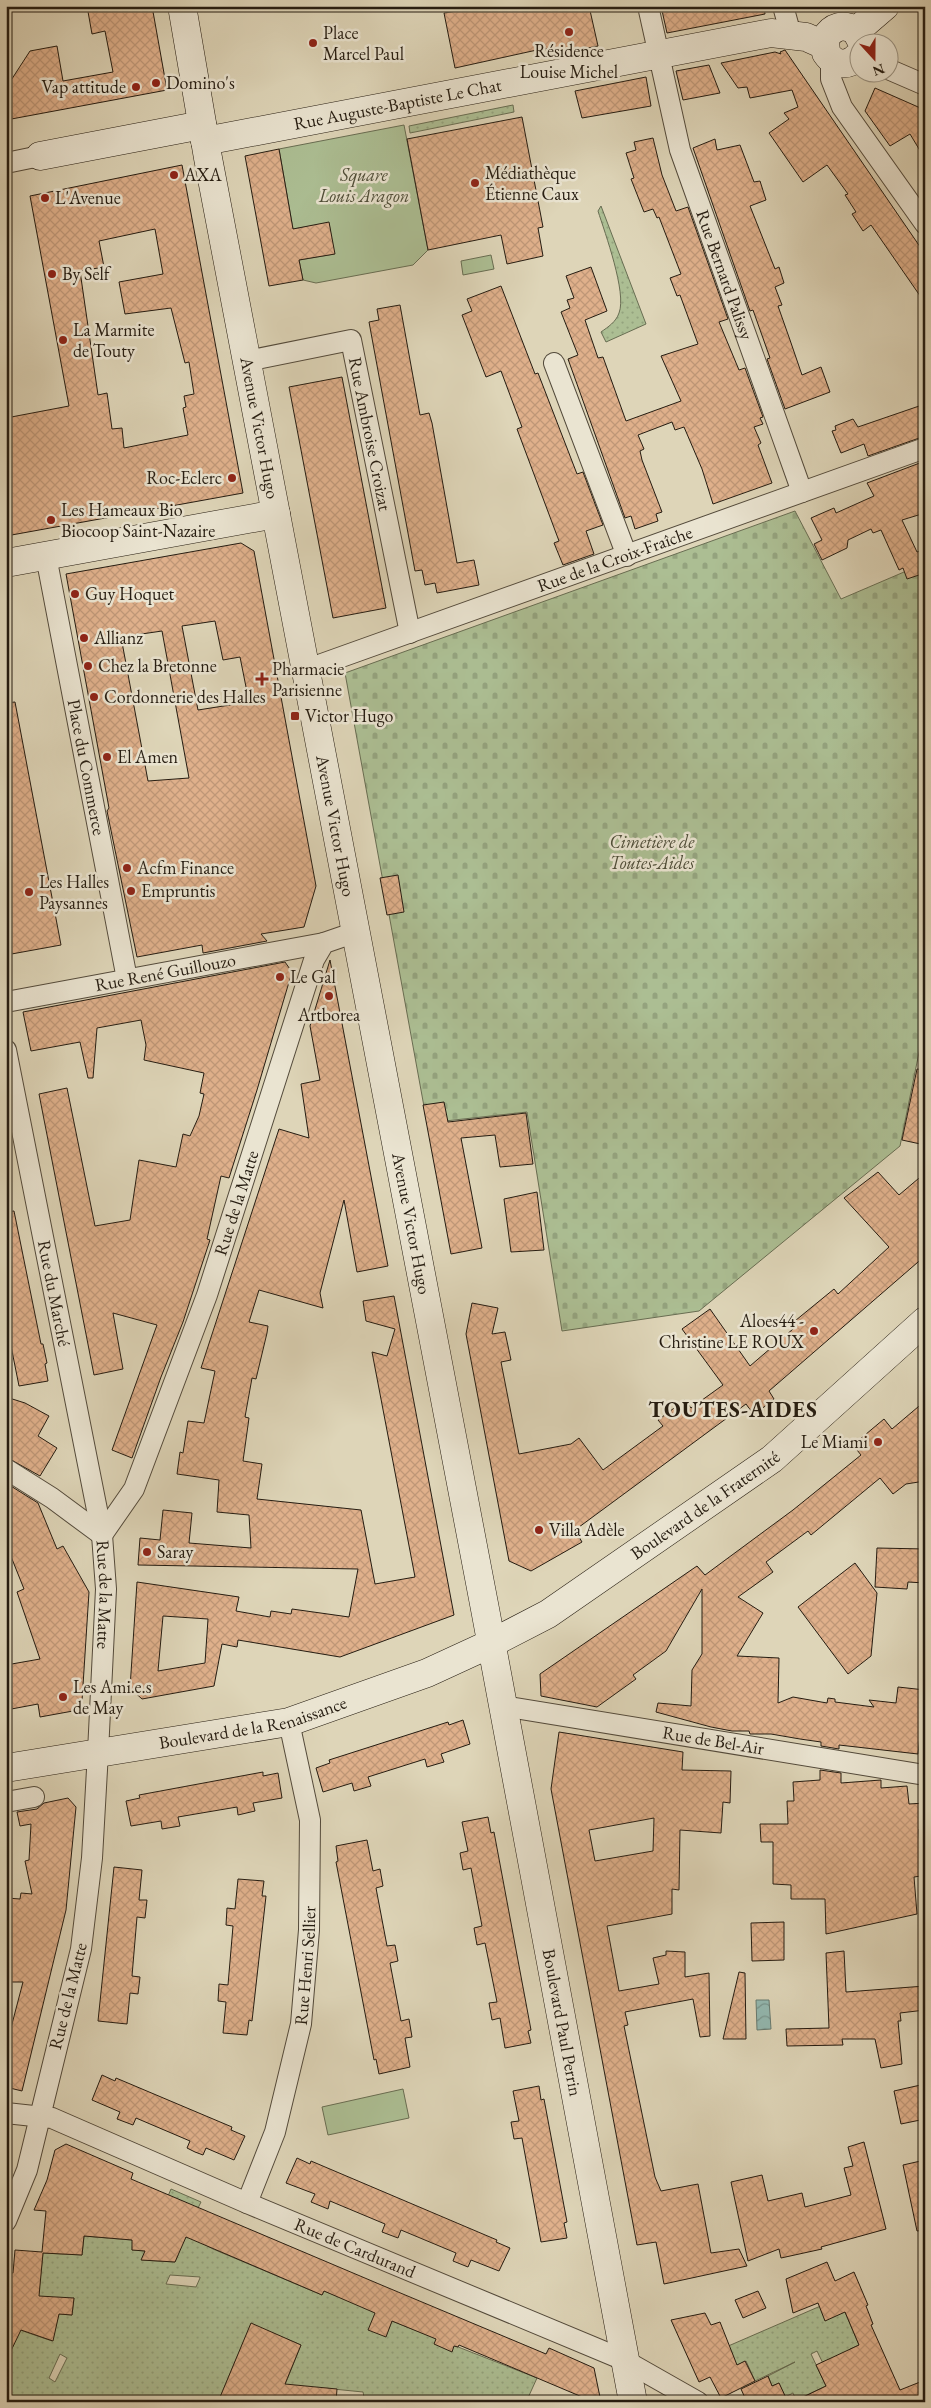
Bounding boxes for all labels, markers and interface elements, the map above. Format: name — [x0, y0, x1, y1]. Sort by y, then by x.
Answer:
place label: Place Marcel Paul — [323, 21, 404, 65]
marker: Résidence Louise Michel — [563, 26, 575, 38]
north arrow — [848, 32, 898, 82]
marker: Place Marcel Paul — [307, 37, 319, 49]
place label: Résidence Louise Michel — [520, 39, 618, 83]
text: N — [870, 60, 887, 81]
place label: Domino's — [166, 71, 235, 94]
street label: Rue Auguste-Baptiste Le Chat — [292, 73, 504, 135]
place label: Vap attitude — [41, 75, 126, 98]
marker: Domino's — [150, 77, 162, 89]
marker: Vap attitude — [130, 81, 142, 93]
place label: Médiathèque Étienne Caux — [485, 161, 579, 205]
place label: AXA — [183, 163, 222, 186]
park label: Square Louis Aragon — [318, 163, 409, 208]
marker: AXA — [168, 169, 180, 181]
marker: Médiathèque Étienne Caux — [469, 177, 481, 189]
place label: L'Avenue — [55, 186, 121, 209]
marker: L'Avenue — [39, 192, 51, 204]
street label: Rue Bernard Palissy — [691, 207, 759, 343]
place label: By Self — [62, 262, 112, 285]
marker: By Self — [46, 268, 58, 280]
place label: La Marmite de Touty — [73, 318, 154, 362]
marker: La Marmite de Touty — [57, 334, 69, 346]
street label: Avenue Victor Hugo — [235, 354, 285, 501]
street label: Rue Ambroise Croizat — [344, 355, 397, 513]
place label: Roc-Eclerc — [146, 466, 222, 489]
marker: Roc-Eclerc — [226, 472, 238, 484]
place label: Les Hameaux Bio Biocoop Saint-Nazaire — [61, 498, 215, 542]
marker: Les Hameaux Bio Biocoop Saint-Nazaire — [45, 514, 57, 526]
street label: Rue de la Croix-Fraîche — [534, 520, 695, 597]
place label: Guy Hoquet — [85, 582, 174, 605]
marker: Guy Hoquet — [69, 588, 81, 600]
place label: Allianz — [93, 626, 143, 649]
marker: Allianz — [78, 632, 90, 644]
place label: Chez la Bretonne — [98, 654, 217, 677]
place label: Pharmacie Parisienne — [272, 657, 344, 701]
marker: Chez la Bretonne — [82, 660, 94, 672]
marker: Pharmacie Parisienne — [256, 673, 268, 685]
place label: Cordonnerie des Halles — [104, 685, 266, 708]
marker: Cordonnerie des Halles — [88, 691, 100, 703]
street label: Place du Commerce — [63, 697, 111, 837]
place label: Victor Hugo — [305, 704, 394, 727]
marker: Victor Hugo — [289, 710, 301, 722]
place label: El Amen — [117, 745, 179, 768]
marker: El Amen — [101, 751, 113, 763]
street label: Avenue Victor Hugo — [311, 752, 361, 899]
park label: Cimetière de Toutes-Aides — [609, 830, 695, 874]
place label: Acfm Finance — [136, 856, 234, 879]
marker: Acfm Finance — [121, 862, 133, 874]
place label: Les Halles Paysannes — [39, 870, 109, 914]
place label: Empruntis — [141, 879, 216, 902]
marker: Empruntis — [125, 885, 137, 897]
marker: Les Halles Paysannes — [23, 886, 35, 898]
street label: Rue René Guillouzo — [93, 948, 238, 996]
place label: Le Gal — [290, 965, 336, 988]
marker: Le Gal — [274, 971, 286, 983]
marker: Artborea — [323, 990, 335, 1002]
place label: Artborea — [297, 1003, 361, 1026]
street label: Rue de la Matte — [208, 1147, 264, 1258]
street label: Avenue Victor Hugo — [387, 1150, 437, 1296]
street label: Rue du Marché — [33, 1238, 76, 1348]
place label: Aloes44 - Christine LE ROUX — [659, 1309, 804, 1353]
marker: Aloes44 - Christine LE ROUX — [808, 1325, 820, 1337]
district label: TOUTES-AIDES — [648, 1395, 818, 1424]
place label: Le Miami — [801, 1430, 869, 1453]
marker: Le Miami — [872, 1436, 884, 1448]
street label: Boulevard de la Fraternité — [626, 1445, 785, 1564]
place label: Villa Adèle — [549, 1518, 625, 1541]
marker: Villa Adèle — [533, 1524, 545, 1536]
street label: Rue de la Matte — [91, 1539, 118, 1650]
place label: Saray — [157, 1540, 194, 1563]
marker: Saray — [141, 1546, 153, 1558]
place label: Les Ami.e.s de May — [73, 1675, 152, 1719]
street label: Boulevard de la Renaissance — [157, 1690, 350, 1754]
marker: Les Ami.e.s de May — [57, 1691, 69, 1703]
street label: Rue de Bel-Air — [661, 1720, 766, 1760]
street label: Rue Henri Sellier — [289, 1906, 320, 2026]
street label: Rue de la Matte — [43, 1940, 92, 2052]
street label: Boulevard Paul Perrin — [538, 1947, 588, 2098]
street label: Rue de Cardurand — [291, 2212, 420, 2283]

